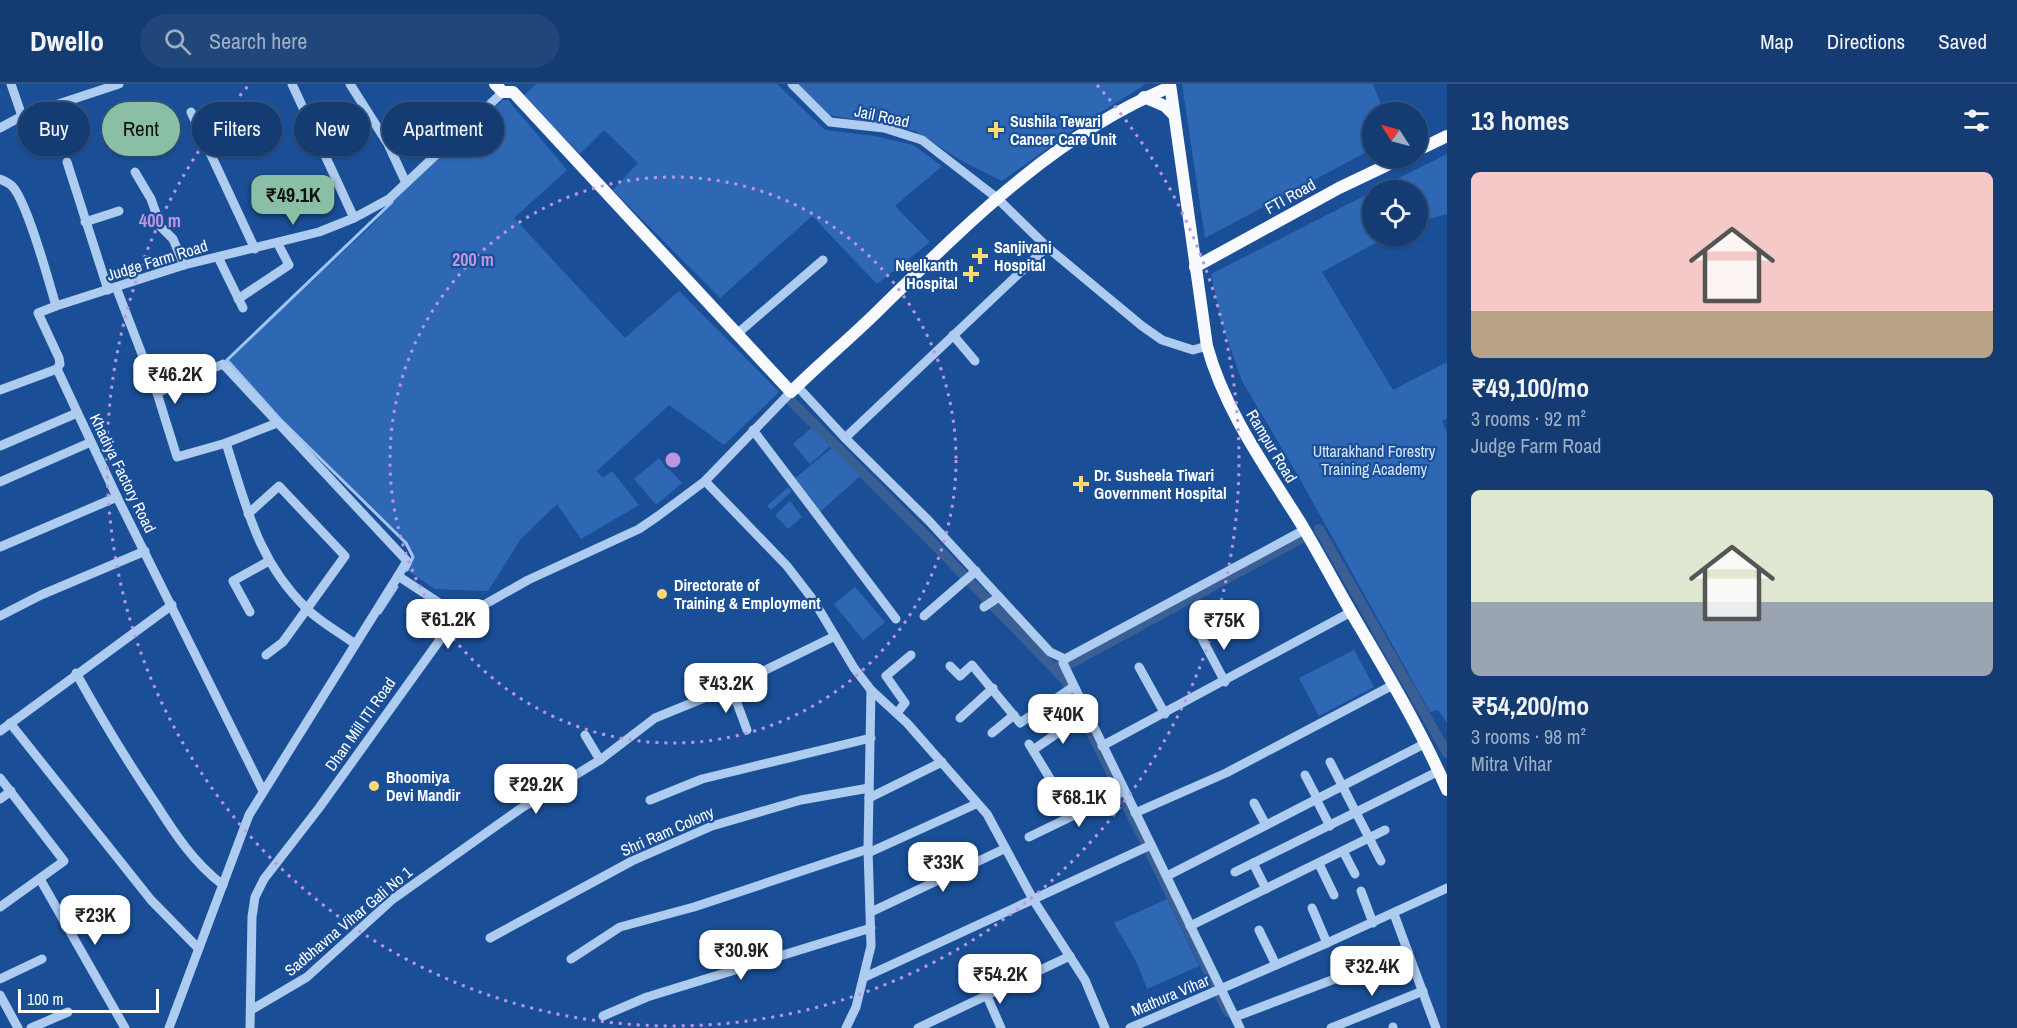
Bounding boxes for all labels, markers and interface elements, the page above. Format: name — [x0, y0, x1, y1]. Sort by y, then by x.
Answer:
search box — [140, 14, 560, 68]
text: Dwello — [30, 22, 104, 60]
icon: search — [161, 25, 194, 58]
text: Search here — [209, 26, 307, 56]
text: Map — [1760, 27, 1794, 56]
text: Directions — [1827, 27, 1905, 56]
text: Saved — [1938, 27, 1987, 56]
street label: Jail Road — [853, 99, 911, 133]
chip: Buy — [18, 102, 90, 156]
chip: Rent — [102, 102, 180, 156]
chip: Filters — [192, 102, 282, 156]
chip: New — [294, 102, 370, 156]
chip: Apartment — [382, 102, 504, 156]
north arrow — [1362, 102, 1428, 168]
map controls — [1362, 102, 1428, 246]
text: 13 homes — [1471, 103, 1569, 138]
icon: filters — [1960, 104, 1993, 137]
place label: Sushila Tewari Cancer Care Unit — [1010, 110, 1117, 150]
marker: Sushila Tewari Cancer Care Unit — [987, 121, 1005, 139]
street label: FTI Road — [1261, 173, 1319, 219]
pin: ₹49.1K — [244, 175, 342, 226]
button: locate — [1362, 180, 1428, 246]
text: ₹49.1K — [265, 181, 321, 208]
text: 400 m — [139, 208, 181, 233]
icon: home — [1678, 211, 1786, 319]
street label: Judge Farm Road — [104, 234, 210, 286]
place label: Sanjivani Hospital — [994, 236, 1052, 276]
text: 200 m — [452, 247, 494, 272]
marker: Sanjivani Hospital — [971, 247, 989, 265]
place label: Neelkanth Hospital — [895, 254, 958, 294]
marker: Neelkanth Hospital — [962, 265, 980, 283]
pin: ₹46.2K — [126, 354, 224, 405]
text: ₹46.2K — [147, 360, 203, 387]
text: ₹49,100/mo — [1471, 370, 1589, 405]
street label: Rampur Road — [1242, 405, 1302, 487]
text: 3 rooms · 92 m² — [1471, 405, 1586, 432]
street label: Khadiya Factory Road — [85, 410, 161, 536]
text: Judge Farm Road — [1471, 432, 1601, 459]
park label: Uttarakhand Forestry Training Academy — [1313, 440, 1436, 480]
centre of rings — [663, 450, 683, 470]
place label: Dr. Susheela Tiwari Government Hospital — [1094, 464, 1227, 504]
marker: Dr. Susheela Tiwari Government Hospital — [1072, 475, 1090, 493]
icon: home — [1678, 529, 1786, 637]
place label: Directorate of Training & Employment — [674, 574, 821, 614]
marker: Directorate of Training & Employment — [655, 587, 669, 601]
pin: ₹61.2K — [399, 599, 497, 650]
pin: ₹75K — [1188, 600, 1260, 651]
text: ₹61.2K — [420, 605, 476, 632]
text: ₹75K — [1203, 606, 1245, 633]
pin: ₹43.2K — [677, 663, 775, 714]
text: ₹43.2K — [698, 669, 754, 696]
street label: Dhan Mill ITI Road — [320, 673, 400, 775]
text: ₹54,200/mo — [1471, 688, 1589, 723]
pin: ₹40K — [1027, 694, 1099, 745]
text: ₹40K — [1042, 700, 1084, 727]
text: 3 rooms · 98 m² — [1471, 723, 1586, 750]
text: Mitra Vihar — [1471, 750, 1552, 777]
pin: ₹29.2K — [487, 764, 585, 815]
place label: Bhoomiya Devi Mandir — [386, 766, 461, 806]
text: ₹29.2K — [508, 770, 564, 797]
pin: ₹68.1K — [1030, 777, 1128, 828]
marker: Bhoomiya Devi Mandir — [367, 779, 381, 793]
text: ₹68.1K — [1051, 783, 1107, 810]
street label: Shri Ram Colony — [617, 800, 718, 861]
pin: ₹33K — [907, 842, 979, 893]
text: ₹33K — [922, 848, 964, 875]
street label: Sadbhavna Vihar Gali No 1 — [280, 861, 417, 981]
pin: ₹23K — [59, 895, 131, 946]
text: ₹23K — [74, 901, 116, 928]
pin: ₹30.9K — [692, 930, 790, 981]
text: ₹30.9K — [713, 936, 769, 963]
pin: ₹32.4K — [1323, 946, 1421, 997]
text: ₹32.4K — [1344, 952, 1400, 979]
pin: ₹54.2K — [951, 954, 1049, 1005]
text: ₹54.2K — [972, 960, 1028, 987]
street label: Mathura Vihar — [1128, 968, 1213, 1021]
scale bar — [18, 986, 159, 1014]
text: 100 m — [27, 988, 63, 1010]

